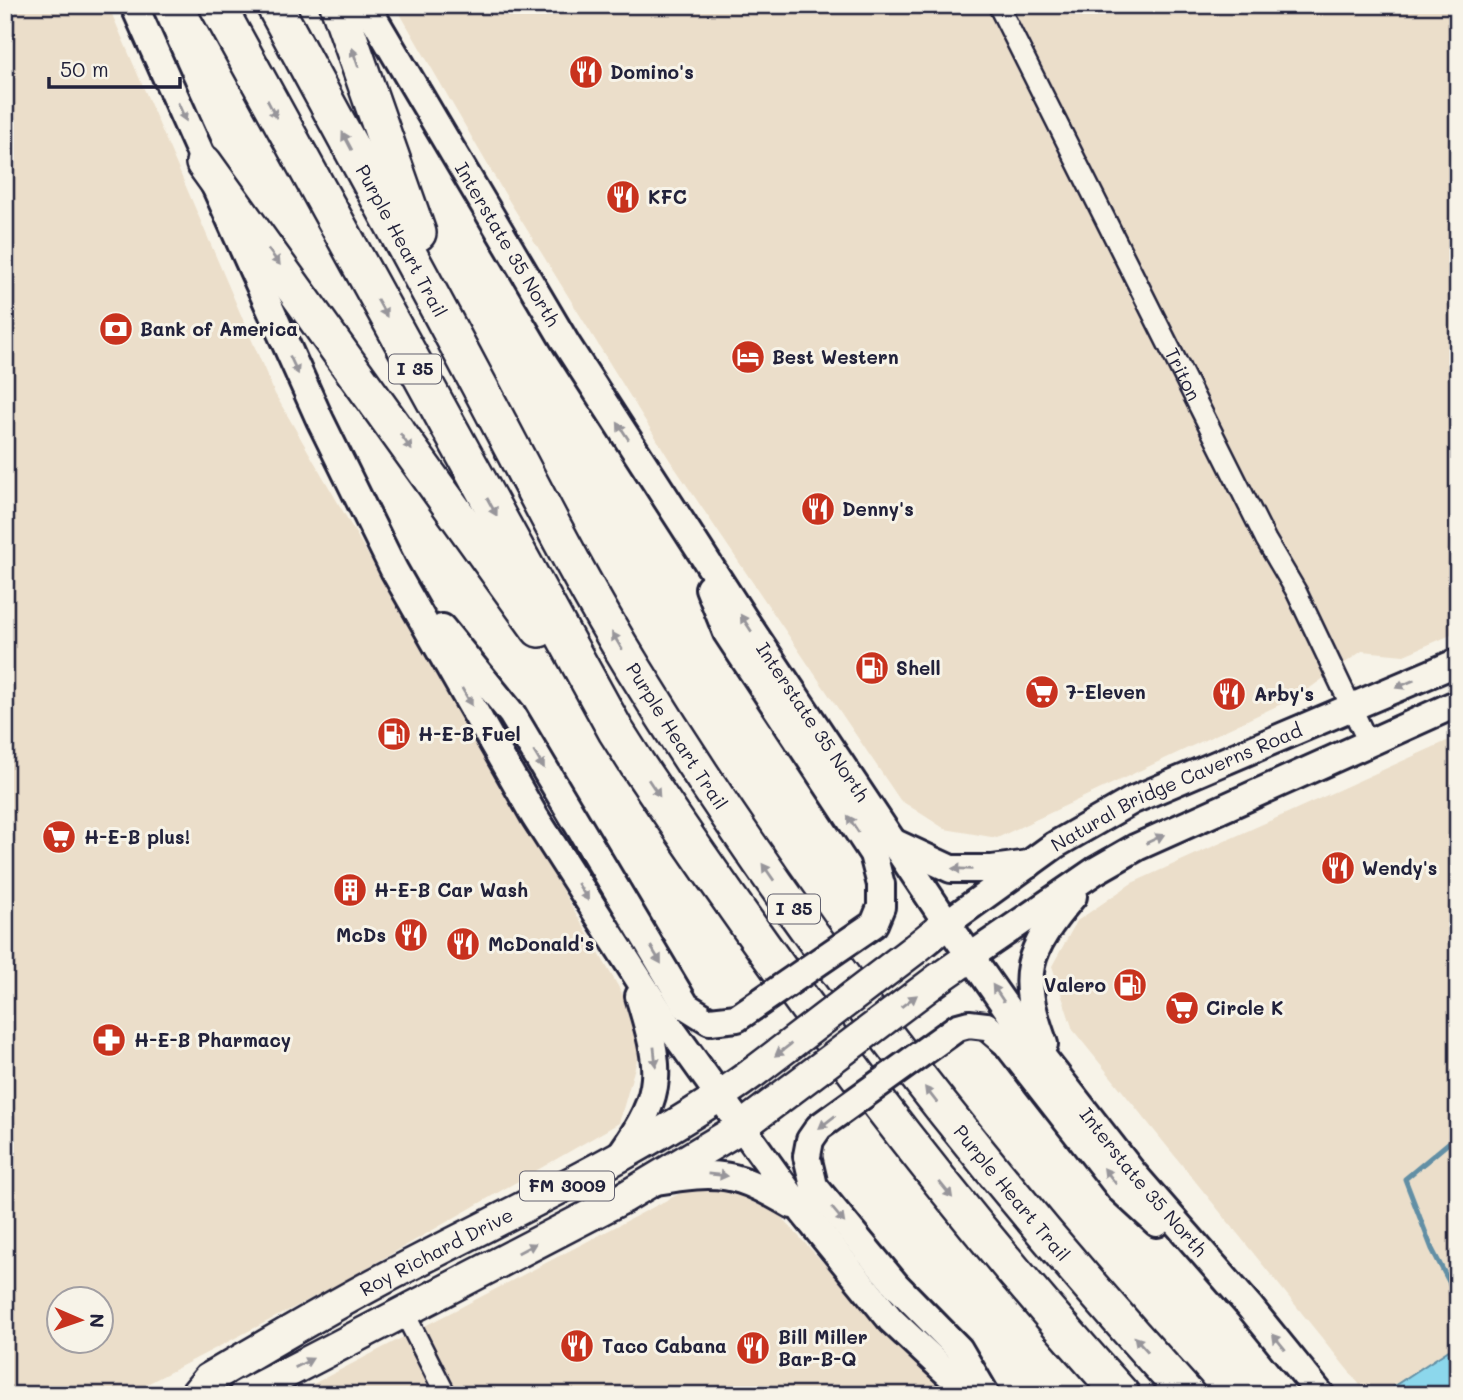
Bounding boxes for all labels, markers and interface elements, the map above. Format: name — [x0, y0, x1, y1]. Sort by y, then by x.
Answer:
scale bar — [49, 46, 180, 90]
one-way arrow — [349, 46, 360, 67]
restaurant icon: Domino's — [567, 53, 605, 91]
text: 50 m — [60, 55, 109, 82]
place label: Domino's — [610, 59, 694, 84]
one-way arrow — [266, 99, 278, 119]
one-way arrow — [176, 102, 187, 123]
one-way arrow — [341, 131, 353, 150]
street label: Interstate 35 North — [450, 157, 566, 331]
street label: Purple Heart Trail — [351, 160, 453, 321]
restaurant icon: KFC — [604, 178, 642, 216]
place label: KFC — [648, 184, 687, 209]
one-way arrow — [266, 248, 281, 266]
one-way arrow — [376, 298, 387, 318]
bank icon: Bank of America — [97, 310, 135, 348]
place label: Bank of America — [140, 316, 298, 341]
hotel icon: Best Western — [729, 338, 767, 376]
street label: Triton — [1160, 343, 1207, 405]
place label: Best Western — [772, 344, 899, 369]
road number: I 35 — [389, 354, 441, 384]
one-way arrow — [288, 355, 300, 375]
one-way arrow — [617, 421, 630, 441]
one-way arrow — [399, 433, 413, 451]
restaurant icon: Denny's — [799, 490, 837, 528]
place label: Denny's — [842, 496, 914, 521]
one-way arrow — [486, 497, 498, 517]
one-way arrow — [740, 613, 753, 632]
one-way arrow — [611, 631, 623, 650]
street label: Interstate 35 North — [751, 637, 875, 806]
fuel station icon: Shell — [853, 649, 891, 687]
place label: Shell — [896, 655, 941, 680]
street label: Purple Heart Trail — [621, 658, 734, 814]
supermarket icon: 7-Eleven — [1023, 673, 1061, 711]
restaurant icon: Arby's — [1210, 675, 1248, 713]
place label: 7-Eleven — [1066, 679, 1146, 704]
one-way arrow — [1394, 679, 1415, 690]
place label: Arby's — [1254, 681, 1314, 706]
one-way arrow — [461, 687, 473, 707]
fuel station icon: H-E-B Fuel — [375, 715, 413, 753]
street label: Natural Bridge Caverns Road — [1046, 717, 1305, 857]
place label: H-E-B Fuel — [418, 721, 521, 746]
one-way arrow — [533, 750, 546, 769]
one-way arrow — [647, 779, 660, 798]
one-way arrow — [847, 814, 860, 833]
supermarket icon: H-E-B plus! — [40, 818, 78, 856]
place label: H-E-B plus! — [84, 824, 190, 849]
one-way arrow — [1145, 833, 1165, 844]
restaurant icon: Wendy's — [1319, 849, 1357, 887]
place label: Wendy's — [1362, 855, 1437, 880]
one-way arrow — [761, 863, 775, 881]
one-way arrow — [951, 864, 973, 875]
building icon: H-E-B Car Wash — [331, 871, 369, 909]
place label: H-E-B Car Wash — [374, 877, 528, 902]
one-way arrow — [576, 883, 589, 902]
road number: I 35 — [768, 894, 820, 924]
restaurant icon: McDs — [392, 916, 430, 954]
place label: McDs — [336, 922, 386, 947]
restaurant icon: McDonald's — [444, 925, 482, 963]
place label: McDonald's — [488, 931, 594, 956]
one-way arrow — [649, 946, 662, 965]
fuel station icon: Valero — [1111, 966, 1149, 1004]
place label: Valero — [1044, 972, 1106, 997]
one-way arrow — [991, 983, 1004, 1003]
supermarket icon: Circle K — [1163, 989, 1201, 1027]
one-way arrow — [899, 994, 917, 1009]
place label: Circle K — [1206, 995, 1284, 1020]
pharmacy icon: H-E-B Pharmacy — [90, 1021, 128, 1059]
place label: H-E-B Pharmacy — [134, 1027, 291, 1052]
one-way arrow — [774, 1042, 792, 1057]
one-way arrow — [650, 1046, 661, 1068]
one-way arrow — [925, 1086, 939, 1104]
street label: Interstate 35 North — [1075, 1102, 1213, 1261]
one-way arrow — [818, 1115, 836, 1130]
street label: Purple Heart Trail — [949, 1119, 1076, 1266]
one-way arrow — [1103, 1167, 1117, 1185]
one-way arrow — [707, 1170, 729, 1181]
road number: FM 3009 — [520, 1171, 614, 1200]
one-way arrow — [939, 1180, 954, 1198]
street label: Roy Richard Drive — [355, 1202, 517, 1301]
one-way arrow — [830, 1205, 845, 1223]
one-way arrow — [518, 1242, 538, 1254]
north arrow — [46, 1284, 116, 1354]
text: N — [85, 1313, 110, 1328]
place label: Bill Miller Bar-B-Q — [778, 1324, 868, 1371]
restaurant icon: Taco Cabana — [558, 1327, 596, 1365]
restaurant icon: Bill Miller Bar-B-Q — [734, 1329, 772, 1367]
place label: Taco Cabana — [602, 1333, 727, 1358]
one-way arrow — [1271, 1333, 1286, 1351]
one-way arrow — [1133, 1336, 1149, 1353]
one-way arrow — [295, 1358, 315, 1370]

